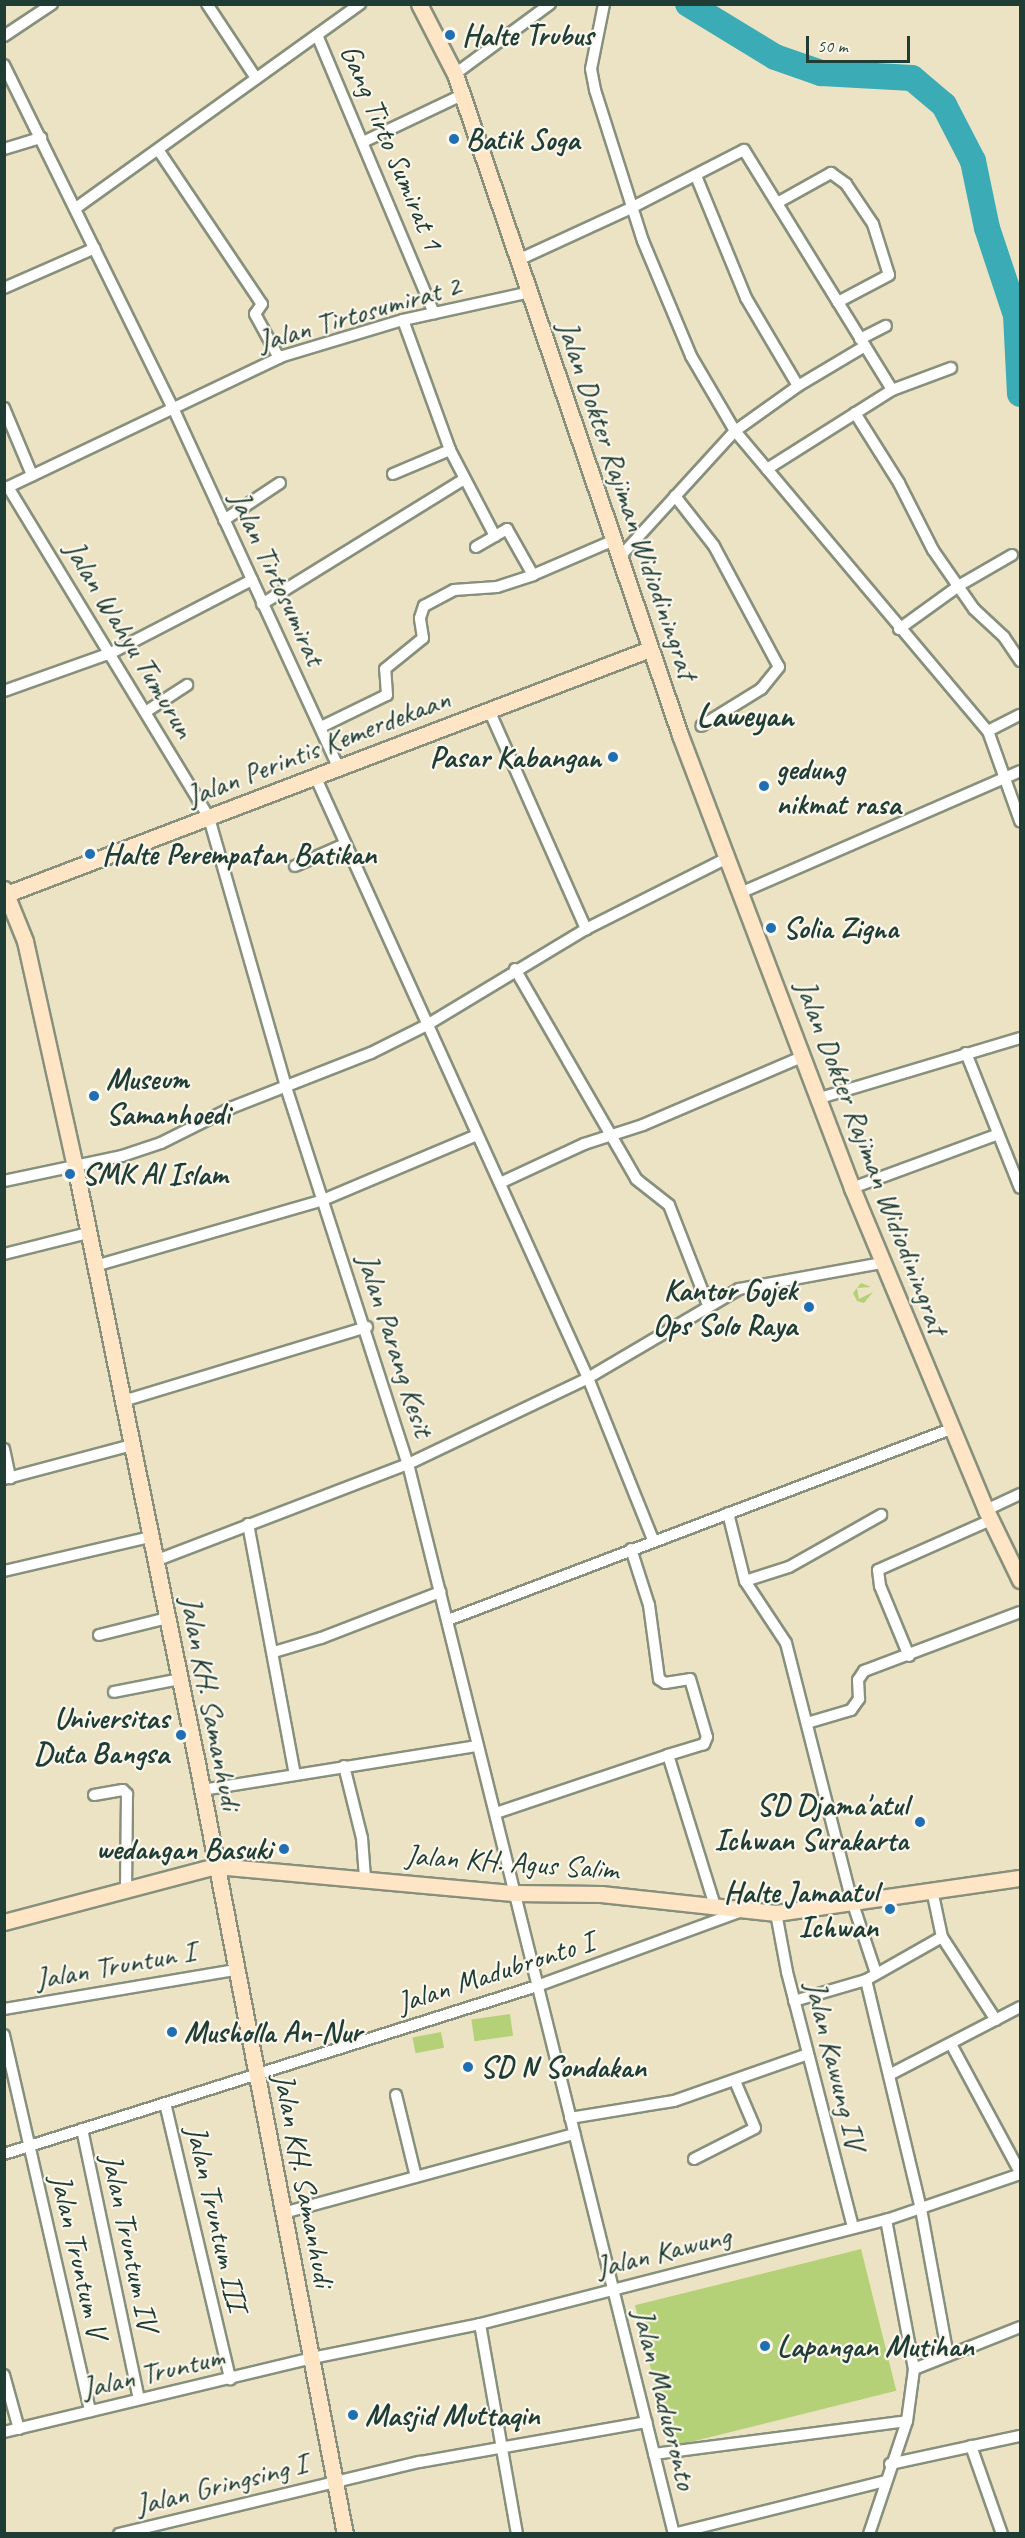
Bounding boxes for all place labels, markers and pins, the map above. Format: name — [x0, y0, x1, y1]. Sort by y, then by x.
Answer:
place label: Halte Trubus — [462, 17, 593, 53]
marker: Halte Trubus — [443, 28, 457, 42]
place label: Batik Soga — [466, 121, 578, 157]
marker: Batik Soga — [447, 132, 461, 146]
place label: Pasar Kabangan — [430, 739, 601, 775]
marker: Pasar Kabangan — [606, 750, 620, 764]
place label: gedung nikmat rasa — [776, 751, 900, 822]
marker: gedung nikmat rasa — [757, 779, 771, 793]
place label: Halte Perempatan Batikan — [102, 836, 378, 872]
marker: Halte Perempatan Batikan — [83, 847, 97, 861]
place label: Solia Zigna — [783, 910, 898, 946]
marker: Solia Zigna — [764, 921, 778, 935]
place label: Museum Samanhoedi — [106, 1061, 230, 1132]
marker: Museum Samanhoedi — [87, 1089, 101, 1103]
place label: SMK Al Islam — [82, 1156, 227, 1192]
marker: SMK Al Islam — [63, 1167, 77, 1181]
place label: Kantor Gojek Ops Solo Raya — [652, 1272, 797, 1342]
marker: Kantor Gojek Ops Solo Raya — [802, 1300, 816, 1314]
place label: Universitas Duta Bangsa — [34, 1700, 169, 1770]
marker: Universitas Duta Bangsa — [174, 1728, 188, 1742]
place label: SD Djama'atul Ichwan Surakarta — [715, 1787, 908, 1858]
marker: SD Djama'atul Ichwan Surakarta — [913, 1815, 927, 1829]
place label: wedangan Basuki — [96, 1831, 272, 1867]
marker: wedangan Basuki — [277, 1842, 291, 1856]
place label: Halte Jamaatul Ichwan — [724, 1874, 878, 1944]
marker: Halte Jamaatul Ichwan — [883, 1902, 897, 1916]
place label: Musholla An-Nur — [184, 2014, 361, 2050]
marker: Musholla An-Nur — [165, 2025, 179, 2039]
place label: SD N Sondakan — [480, 2049, 647, 2085]
marker: SD N Sondakan — [461, 2060, 475, 2074]
place label: Lapangan Mutihan — [777, 2328, 974, 2364]
marker: Lapangan Mutihan — [758, 2339, 772, 2353]
place label: Masjid Muttaqin — [365, 2397, 538, 2433]
marker: Masjid Muttaqin — [346, 2408, 360, 2422]

